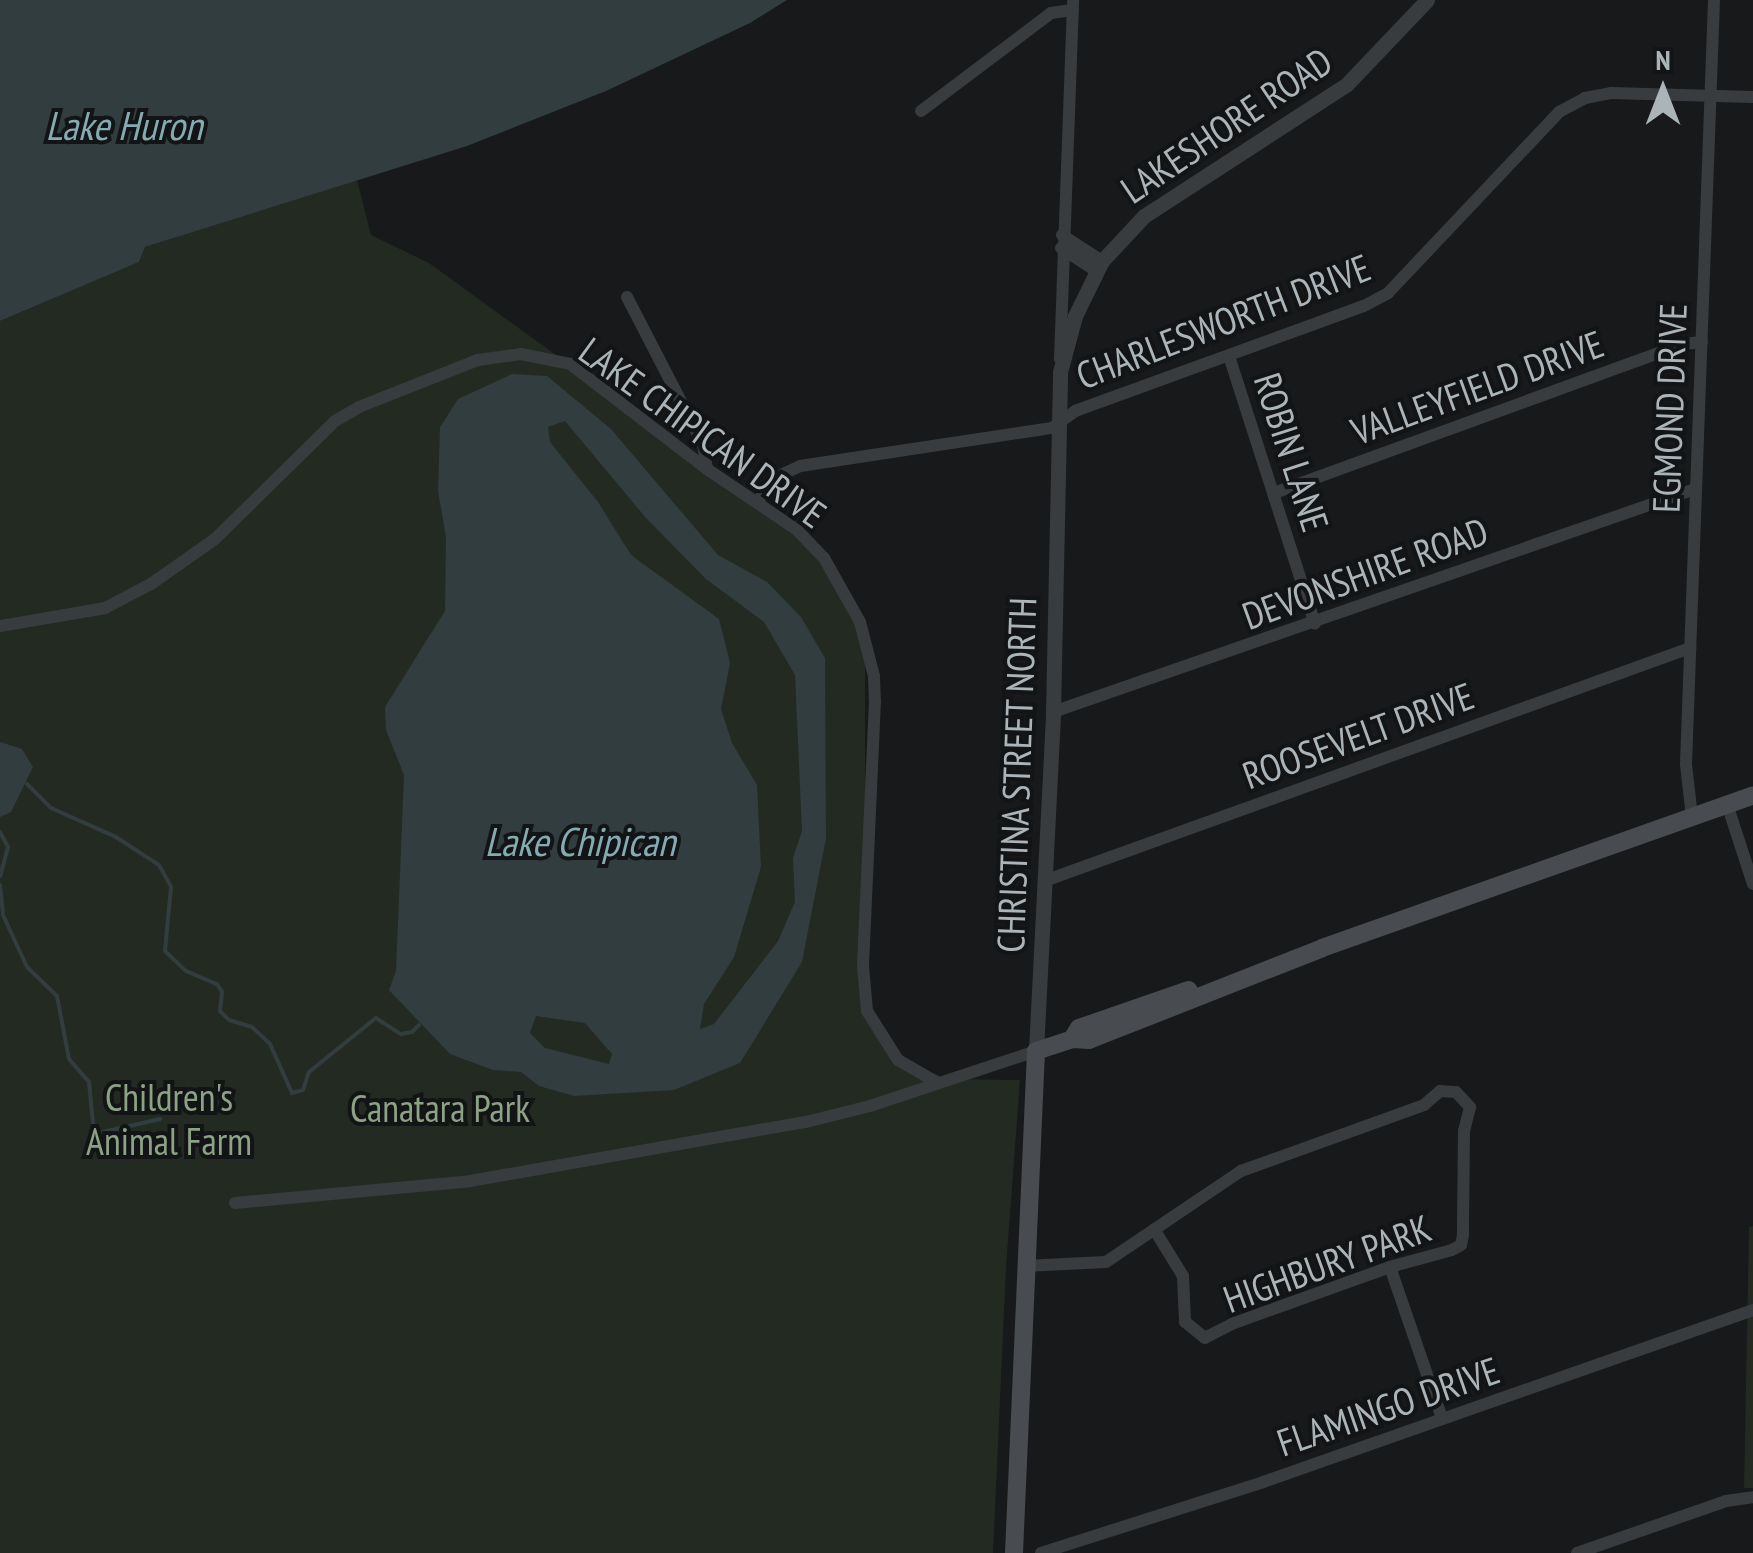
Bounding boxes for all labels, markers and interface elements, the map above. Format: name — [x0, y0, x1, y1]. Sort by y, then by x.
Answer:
street label: LAKESHORE ROAD — [1112, 38, 1340, 212]
north arrow — [1613, 40, 1713, 140]
text: N — [1655, 41, 1671, 78]
water label: Lake Huron — [46, 101, 202, 149]
street label: CHARLESWORTH DRIVE — [1070, 244, 1376, 398]
street label: EGMOND DRIVE — [1643, 303, 1695, 513]
street label: VALLEYFIELD DRIVE — [1345, 320, 1609, 454]
street label: LAKE CHIPICAN DRIVE — [571, 327, 835, 537]
street label: ROBIN LANE — [1245, 367, 1339, 537]
street label: DEVONSHIRE ROAD — [1236, 508, 1494, 638]
street label: CHRISTINA STREET NORTH — [987, 595, 1045, 955]
street label: ROOSEVELT DRIVE — [1236, 672, 1480, 798]
water label: Lake Chipican — [485, 817, 675, 865]
park label: Children's Animal Farm — [86, 1074, 252, 1164]
park label: Canatara Park — [350, 1085, 530, 1131]
street label: HIGHBURY PARK — [1217, 1204, 1437, 1322]
street label: FLAMINGO DRIVE — [1271, 1347, 1505, 1465]

